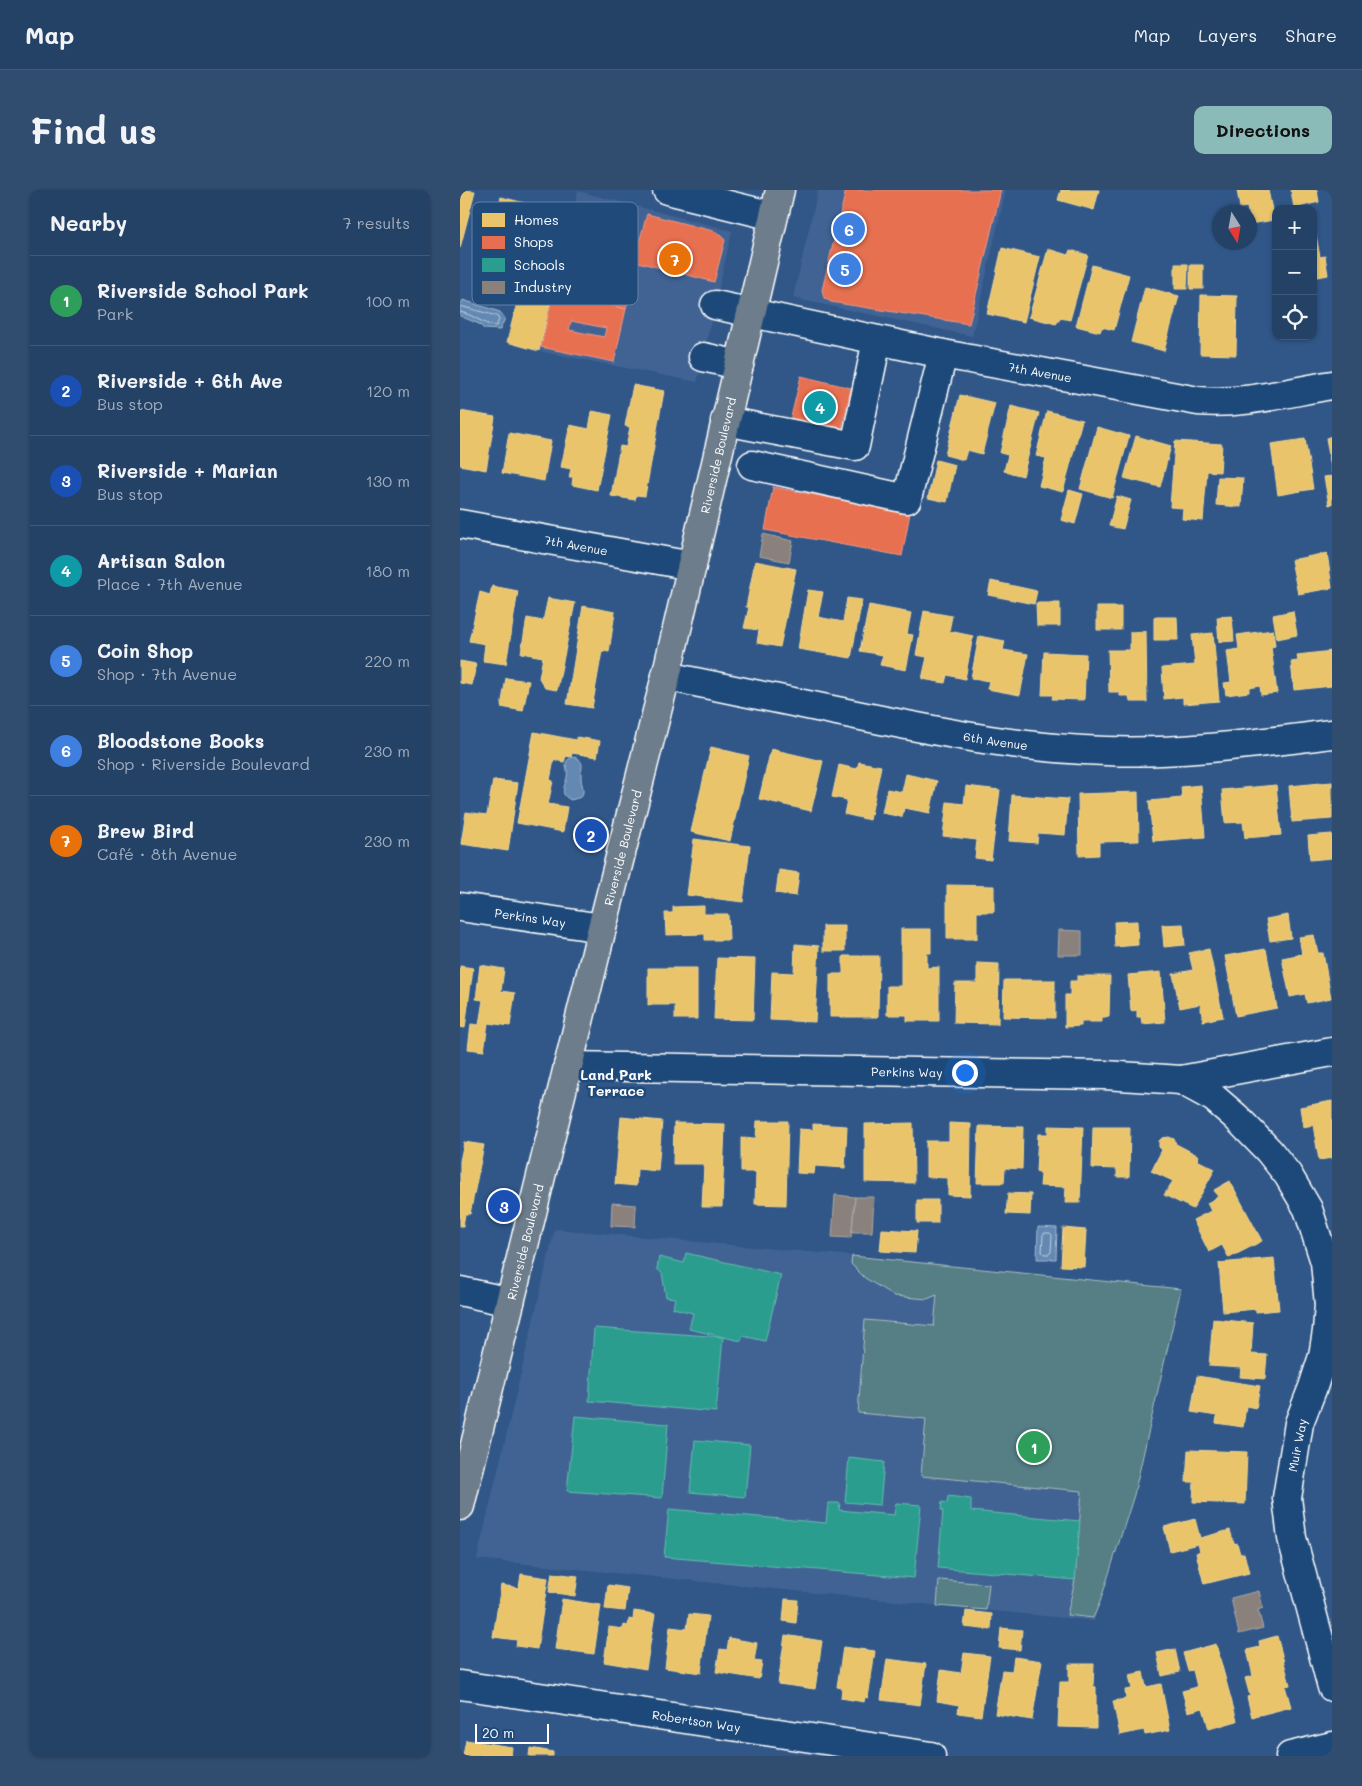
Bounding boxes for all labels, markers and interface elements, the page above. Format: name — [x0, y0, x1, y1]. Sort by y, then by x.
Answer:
text: Map — [25, 19, 74, 50]
text: Map — [1134, 23, 1170, 47]
text: Layers — [1198, 23, 1257, 47]
text: Share — [1285, 23, 1337, 47]
button: Directions — [1194, 106, 1332, 154]
text: Find us — [30, 107, 157, 153]
legend — [472, 202, 638, 305]
north arrow — [1212, 205, 1257, 250]
map controls — [1272, 205, 1317, 340]
button: + — [1272, 205, 1317, 250]
text: Nearby — [50, 209, 127, 236]
text: Homes — [514, 210, 559, 229]
pin: 6 — [833, 210, 865, 248]
text: 7 results — [343, 212, 410, 233]
text: Shops — [514, 232, 554, 251]
pin: 7 — [659, 240, 691, 278]
pin: 5 — [829, 250, 861, 288]
button: − — [1272, 250, 1317, 295]
text: Schools — [514, 255, 565, 274]
text: Industry — [514, 277, 572, 296]
text: Riverside School Park — [97, 278, 308, 303]
text: 1 — [62, 290, 70, 311]
text: 100 m — [365, 290, 410, 311]
button: locate — [1272, 295, 1317, 340]
text: Park — [97, 303, 133, 324]
street label: 7th Avenue — [1007, 358, 1073, 386]
text: Riverside + 6th Ave — [97, 368, 283, 393]
text: 2 — [62, 380, 70, 401]
text: 120 m — [366, 380, 410, 401]
pin: 4 — [804, 388, 836, 426]
text: Bus stop — [97, 393, 163, 414]
street label: Riverside Boulevard — [696, 395, 739, 515]
text: Riverside + Marian — [97, 458, 278, 483]
text: 3 — [61, 470, 71, 491]
text: 130 m — [366, 470, 410, 491]
text: Bus stop — [97, 483, 163, 504]
street label: 7th Avenue — [543, 531, 609, 559]
text: Artisan Salon — [97, 548, 225, 573]
text: 4 — [61, 560, 71, 581]
text: 180 m — [365, 560, 410, 581]
text: Place · 7th Avenue — [97, 573, 243, 594]
text: Coin Shop — [97, 638, 193, 663]
text: 5 — [61, 650, 71, 671]
text: 220 m — [364, 650, 410, 671]
text: Shop · 7th Avenue — [97, 663, 237, 684]
text: Bloodstone Books — [97, 728, 264, 753]
street label: 6th Avenue — [962, 728, 1029, 753]
text: 6 — [61, 740, 71, 761]
text: 230 m — [364, 740, 410, 761]
text: Shop · Riverside Boulevard — [97, 753, 310, 774]
street label: Riverside Boulevard — [600, 788, 645, 907]
pin: 2 — [575, 816, 607, 854]
text: Brew Bird — [97, 818, 194, 843]
text: 7 — [62, 830, 70, 851]
text: 230 m — [364, 830, 410, 851]
text: Café · 8th Avenue — [97, 843, 237, 864]
street label: Perkins Way — [494, 904, 567, 931]
your location — [952, 1060, 978, 1086]
street label: Perkins Way — [871, 1063, 943, 1080]
district label: Land Park Terrace — [580, 1065, 652, 1100]
street label: Riverside Boulevard — [503, 1182, 547, 1301]
pin: 3 — [488, 1187, 520, 1225]
street label: Muir Way — [1284, 1417, 1310, 1473]
pin: 1 — [1018, 1428, 1050, 1466]
street label: Robertson Way — [651, 1706, 742, 1735]
scale bar — [475, 1721, 549, 1744]
text: 20 m — [482, 1723, 514, 1742]

